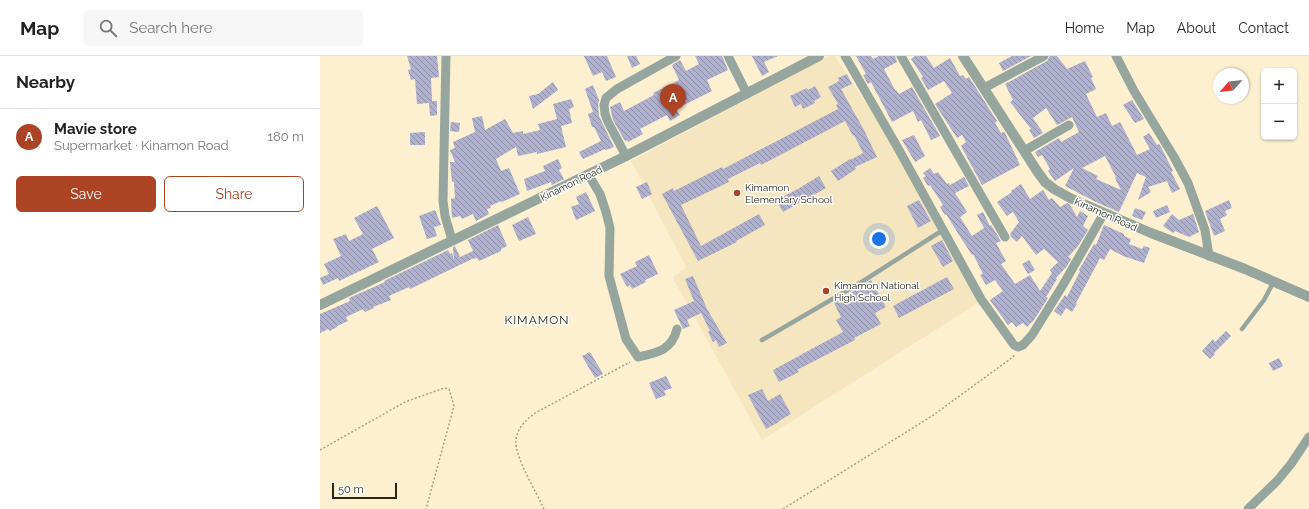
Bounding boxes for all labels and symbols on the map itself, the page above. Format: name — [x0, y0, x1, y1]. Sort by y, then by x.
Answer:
north arrow — [1213, 68, 1249, 104]
pin: A — [660, 84, 686, 117]
street label: Kinamon Road — [539, 164, 604, 203]
place label: Kimamon Elementary School — [745, 182, 833, 205]
marker: Kimamon Elementary School — [732, 188, 742, 198]
street label: Kinamon Road — [1073, 196, 1139, 233]
your location — [869, 229, 889, 249]
place label: Kimamon National High School — [834, 280, 920, 303]
marker: Kimamon National High School — [821, 286, 831, 296]
district label: KIMAMON — [504, 313, 570, 327]
scale bar — [332, 481, 397, 500]

